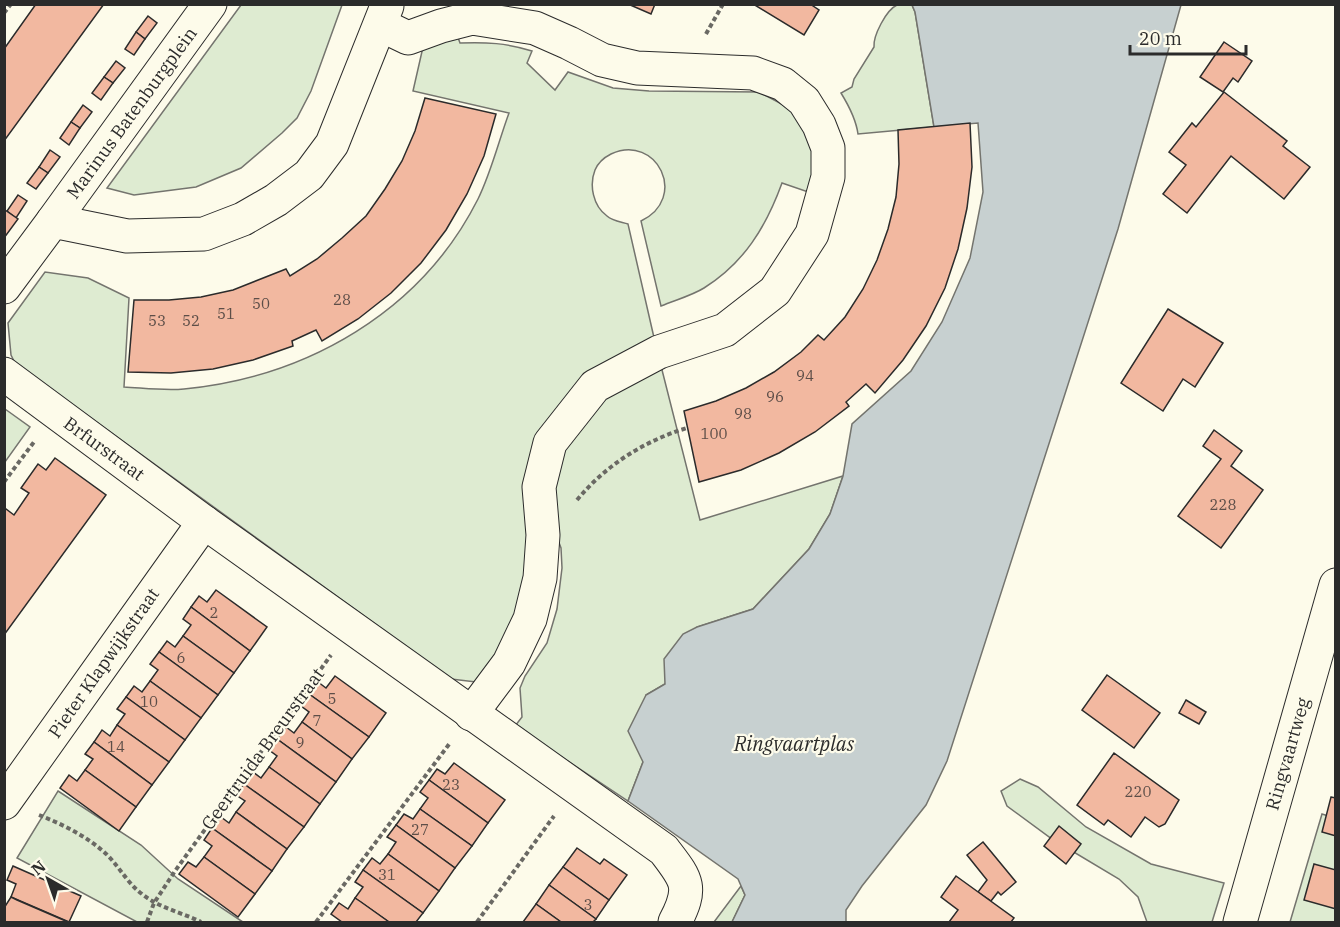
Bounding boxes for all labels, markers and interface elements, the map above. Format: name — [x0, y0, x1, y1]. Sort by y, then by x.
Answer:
scale bar — [1130, 18, 1246, 56]
street label: Marinus Batenburgplein — [61, 22, 202, 203]
text: 20 m — [1139, 27, 1182, 50]
house number: 28 — [333, 290, 351, 309]
house number: 50 — [252, 294, 270, 313]
house number: 51 — [217, 304, 235, 323]
house number: 53 — [148, 311, 166, 330]
house number: 52 — [182, 311, 200, 330]
house number: 94 — [796, 366, 814, 385]
house number: 96 — [766, 387, 784, 406]
house number: 98 — [734, 404, 752, 423]
street label: Brfurstraat — [59, 412, 149, 486]
house number: 100 — [700, 424, 728, 443]
house number: 228 — [1209, 495, 1237, 514]
street label: Pieter Klapwijkstraat — [43, 583, 164, 742]
house number: 2 — [209, 603, 219, 622]
house number: 6 — [176, 648, 186, 667]
street label: Geertruida Breurstraat — [196, 663, 329, 834]
house number: 5 — [327, 689, 337, 708]
house number: 10 — [140, 692, 158, 711]
street label: Ringvaartweg — [1260, 695, 1315, 813]
house number: 7 — [312, 711, 322, 730]
water label: Ringvaartplas — [733, 730, 855, 757]
house number: 9 — [295, 733, 305, 752]
house number: 14 — [107, 737, 125, 756]
house number: 23 — [442, 775, 460, 794]
house number: 220 — [1124, 782, 1152, 801]
house number: 27 — [411, 820, 429, 839]
north arrow — [18, 849, 78, 909]
text: N — [27, 856, 50, 879]
house number: 31 — [378, 865, 396, 884]
house number: 3 — [583, 895, 593, 914]

